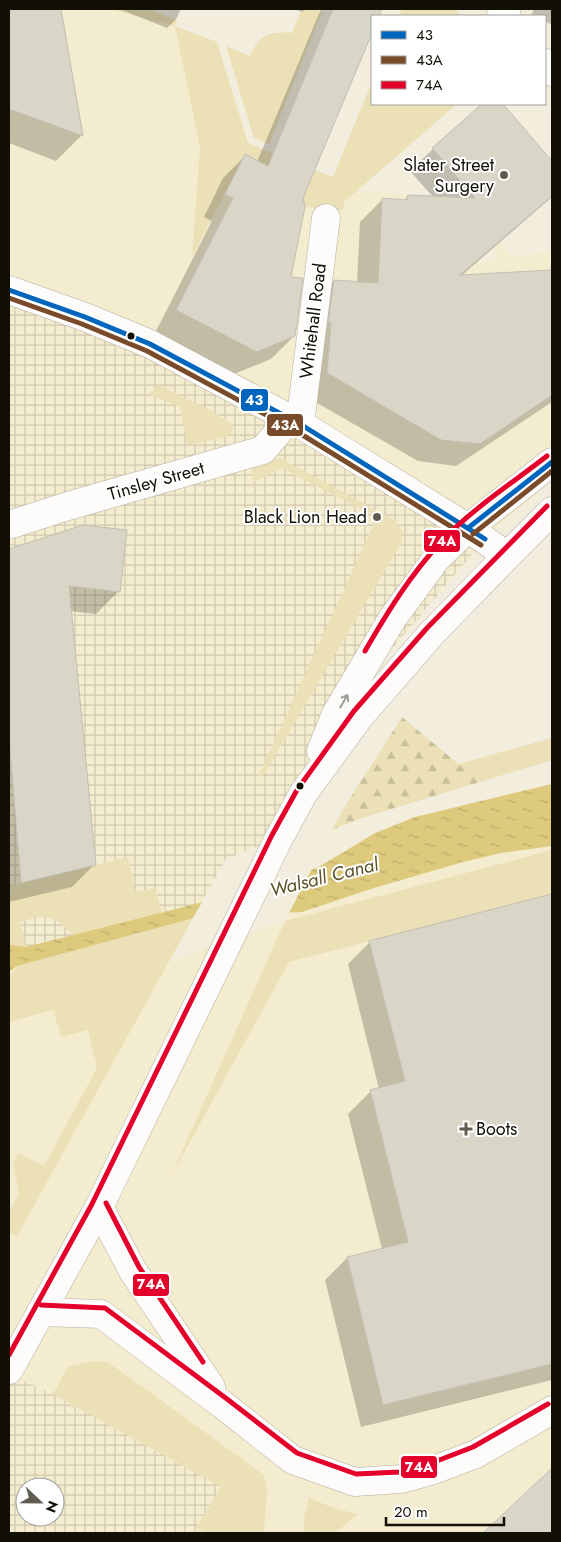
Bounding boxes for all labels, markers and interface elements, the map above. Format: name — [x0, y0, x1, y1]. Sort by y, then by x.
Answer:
legend — [371, 15, 546, 105]
text: 43 — [416, 24, 433, 46]
text: 43A — [416, 49, 443, 71]
text: 74A — [416, 74, 443, 96]
place label: Slater Street Surgery — [403, 152, 495, 199]
marker: Slater Street Surgery — [498, 169, 510, 181]
street label: Whitehall Road — [293, 262, 333, 380]
unlabelled marker — [126, 331, 136, 341]
line badge: 43 — [240, 388, 269, 412]
text: 43 — [245, 390, 264, 410]
line badge: 43A — [266, 413, 304, 437]
text: 43A — [271, 415, 300, 435]
street label: Tinsley Street — [105, 455, 208, 507]
place label: Black Lion Head — [244, 504, 367, 530]
marker: Black Lion Head — [371, 511, 383, 523]
line badge: 74A — [423, 529, 461, 553]
text: 74A — [428, 531, 457, 551]
one-way arrow — [339, 695, 349, 709]
unlabelled marker — [295, 781, 305, 791]
water label: Walsall Canal — [267, 850, 382, 904]
place label: Boots — [476, 1116, 517, 1142]
marker: Boots — [460, 1123, 472, 1135]
line badge: 74A — [132, 1273, 170, 1297]
text: 74A — [137, 1274, 166, 1294]
line badge: 74A — [400, 1455, 438, 1479]
text: 74A — [405, 1457, 434, 1477]
north arrow — [15, 1477, 65, 1527]
scale bar — [386, 1494, 504, 1526]
text: N — [41, 1498, 63, 1516]
text: 20 m — [394, 1501, 428, 1523]

